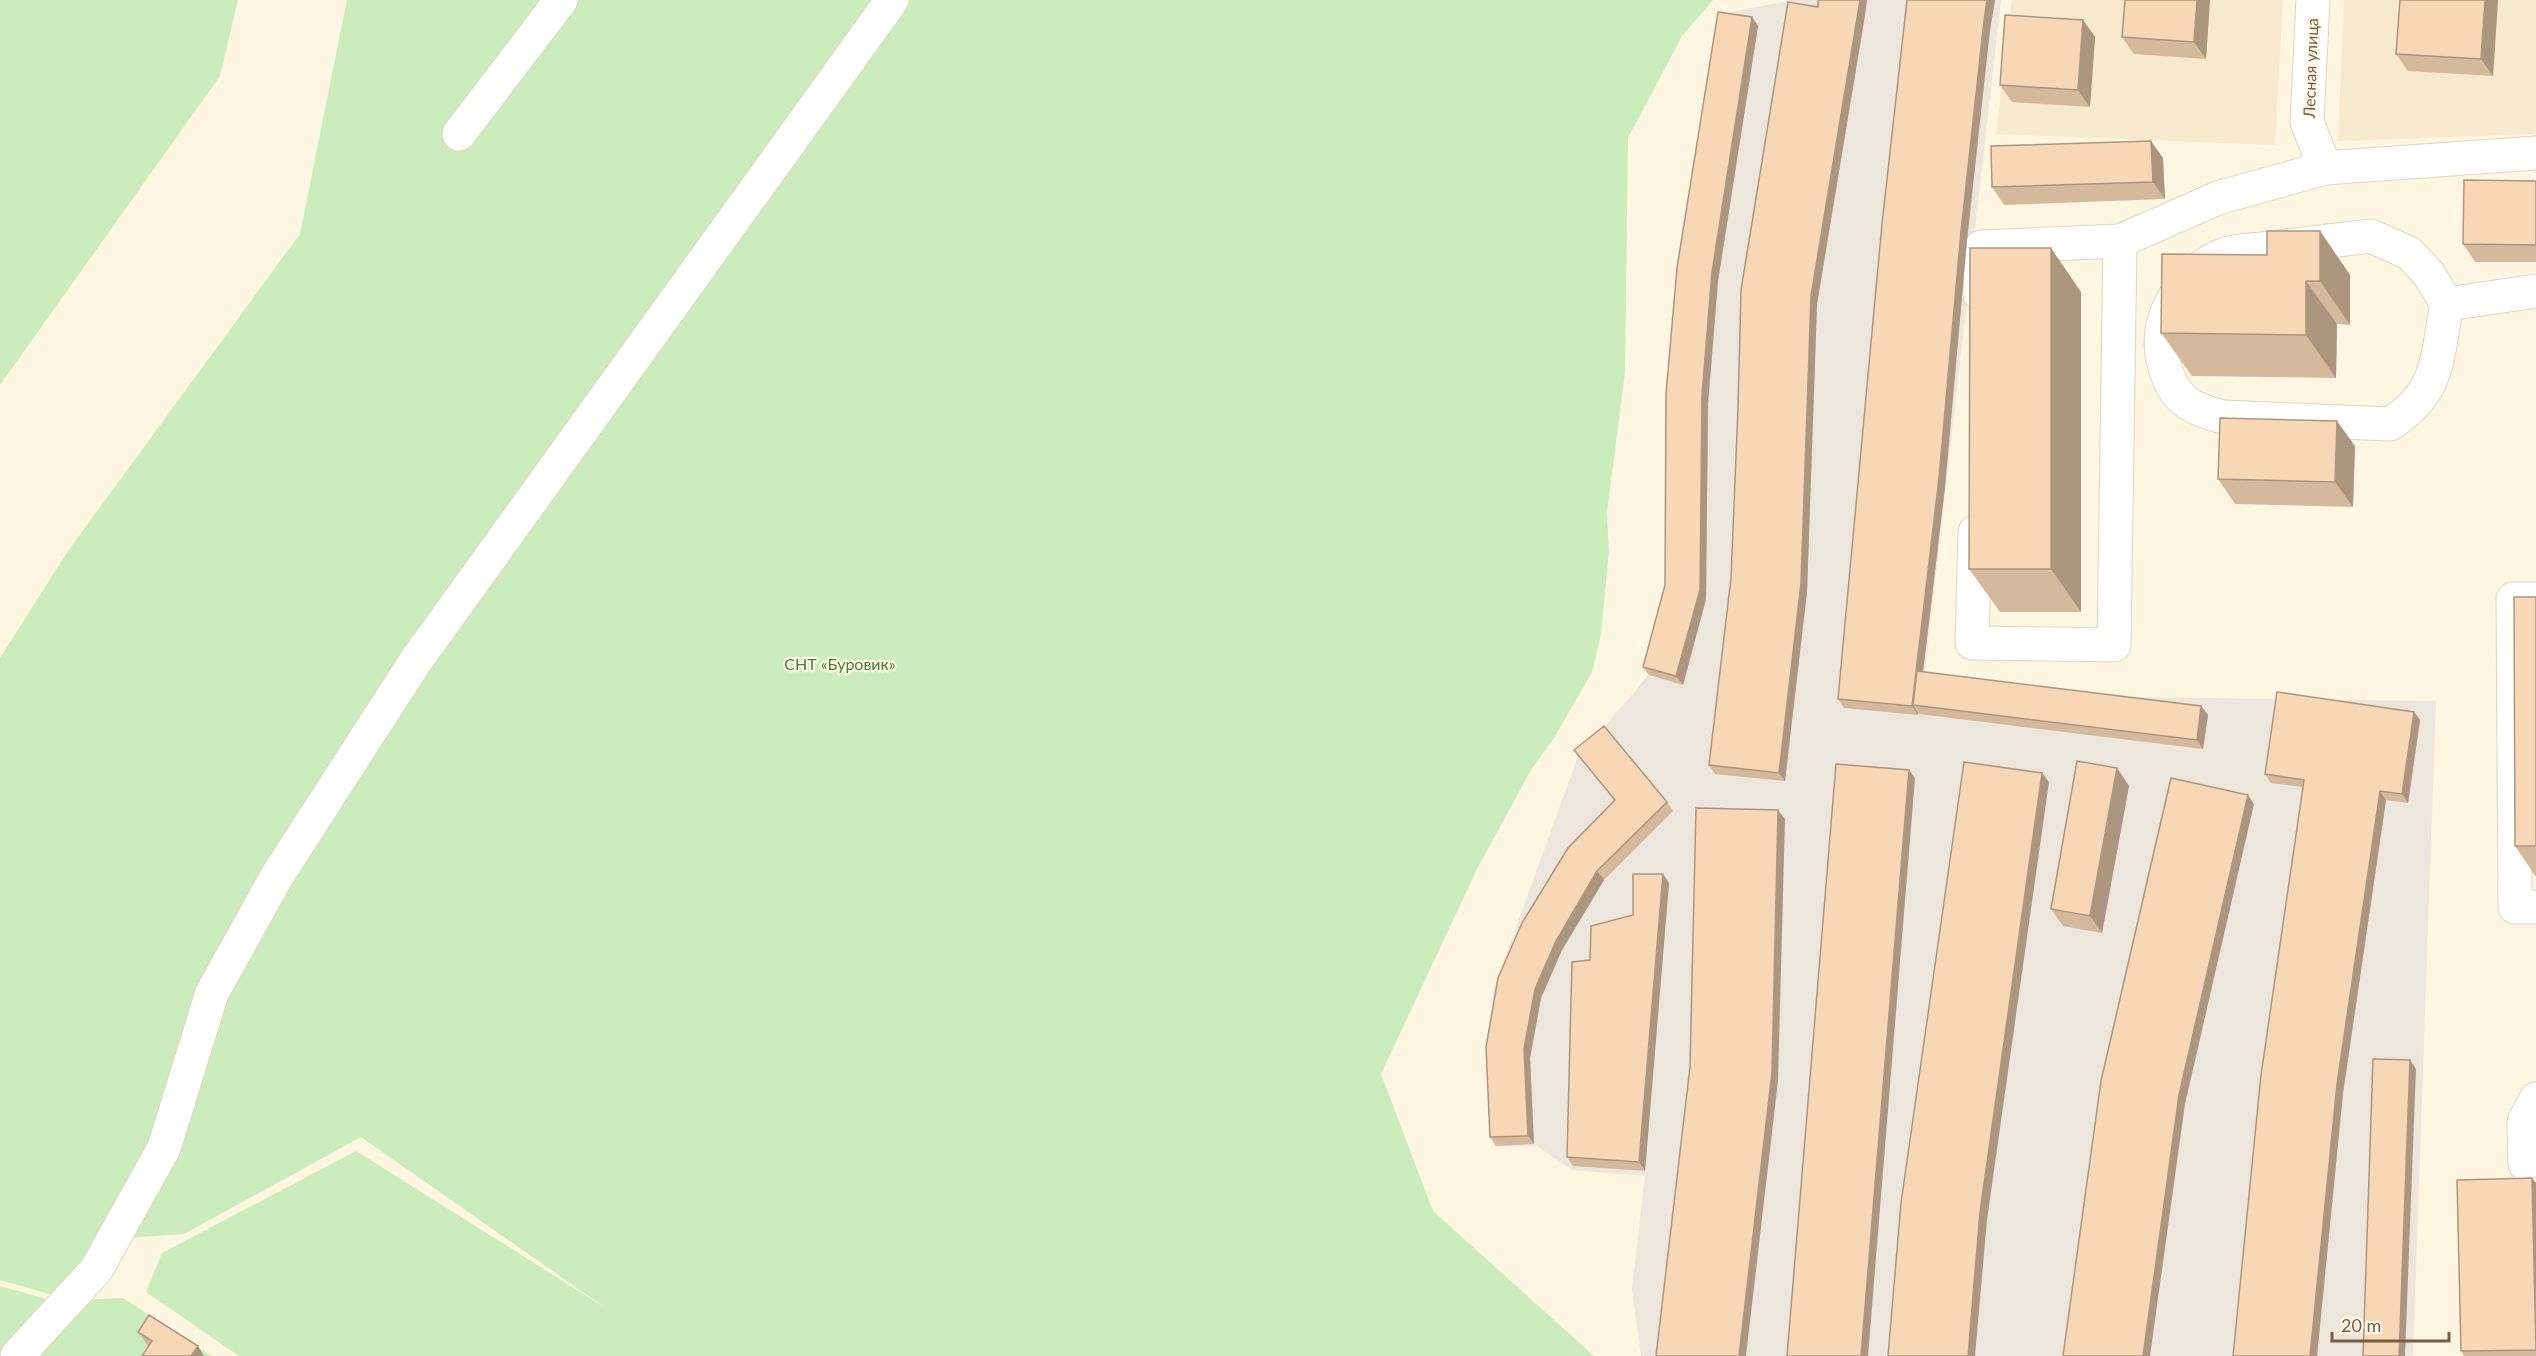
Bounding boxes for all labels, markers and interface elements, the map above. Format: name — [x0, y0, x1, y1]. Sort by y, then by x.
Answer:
street label: Лесная улица — [2299, 18, 2321, 119]
park label: СНТ «Буровик» — [784, 654, 896, 673]
scale bar — [2332, 1305, 2449, 1343]
text: 20 m — [2341, 1314, 2381, 1336]

